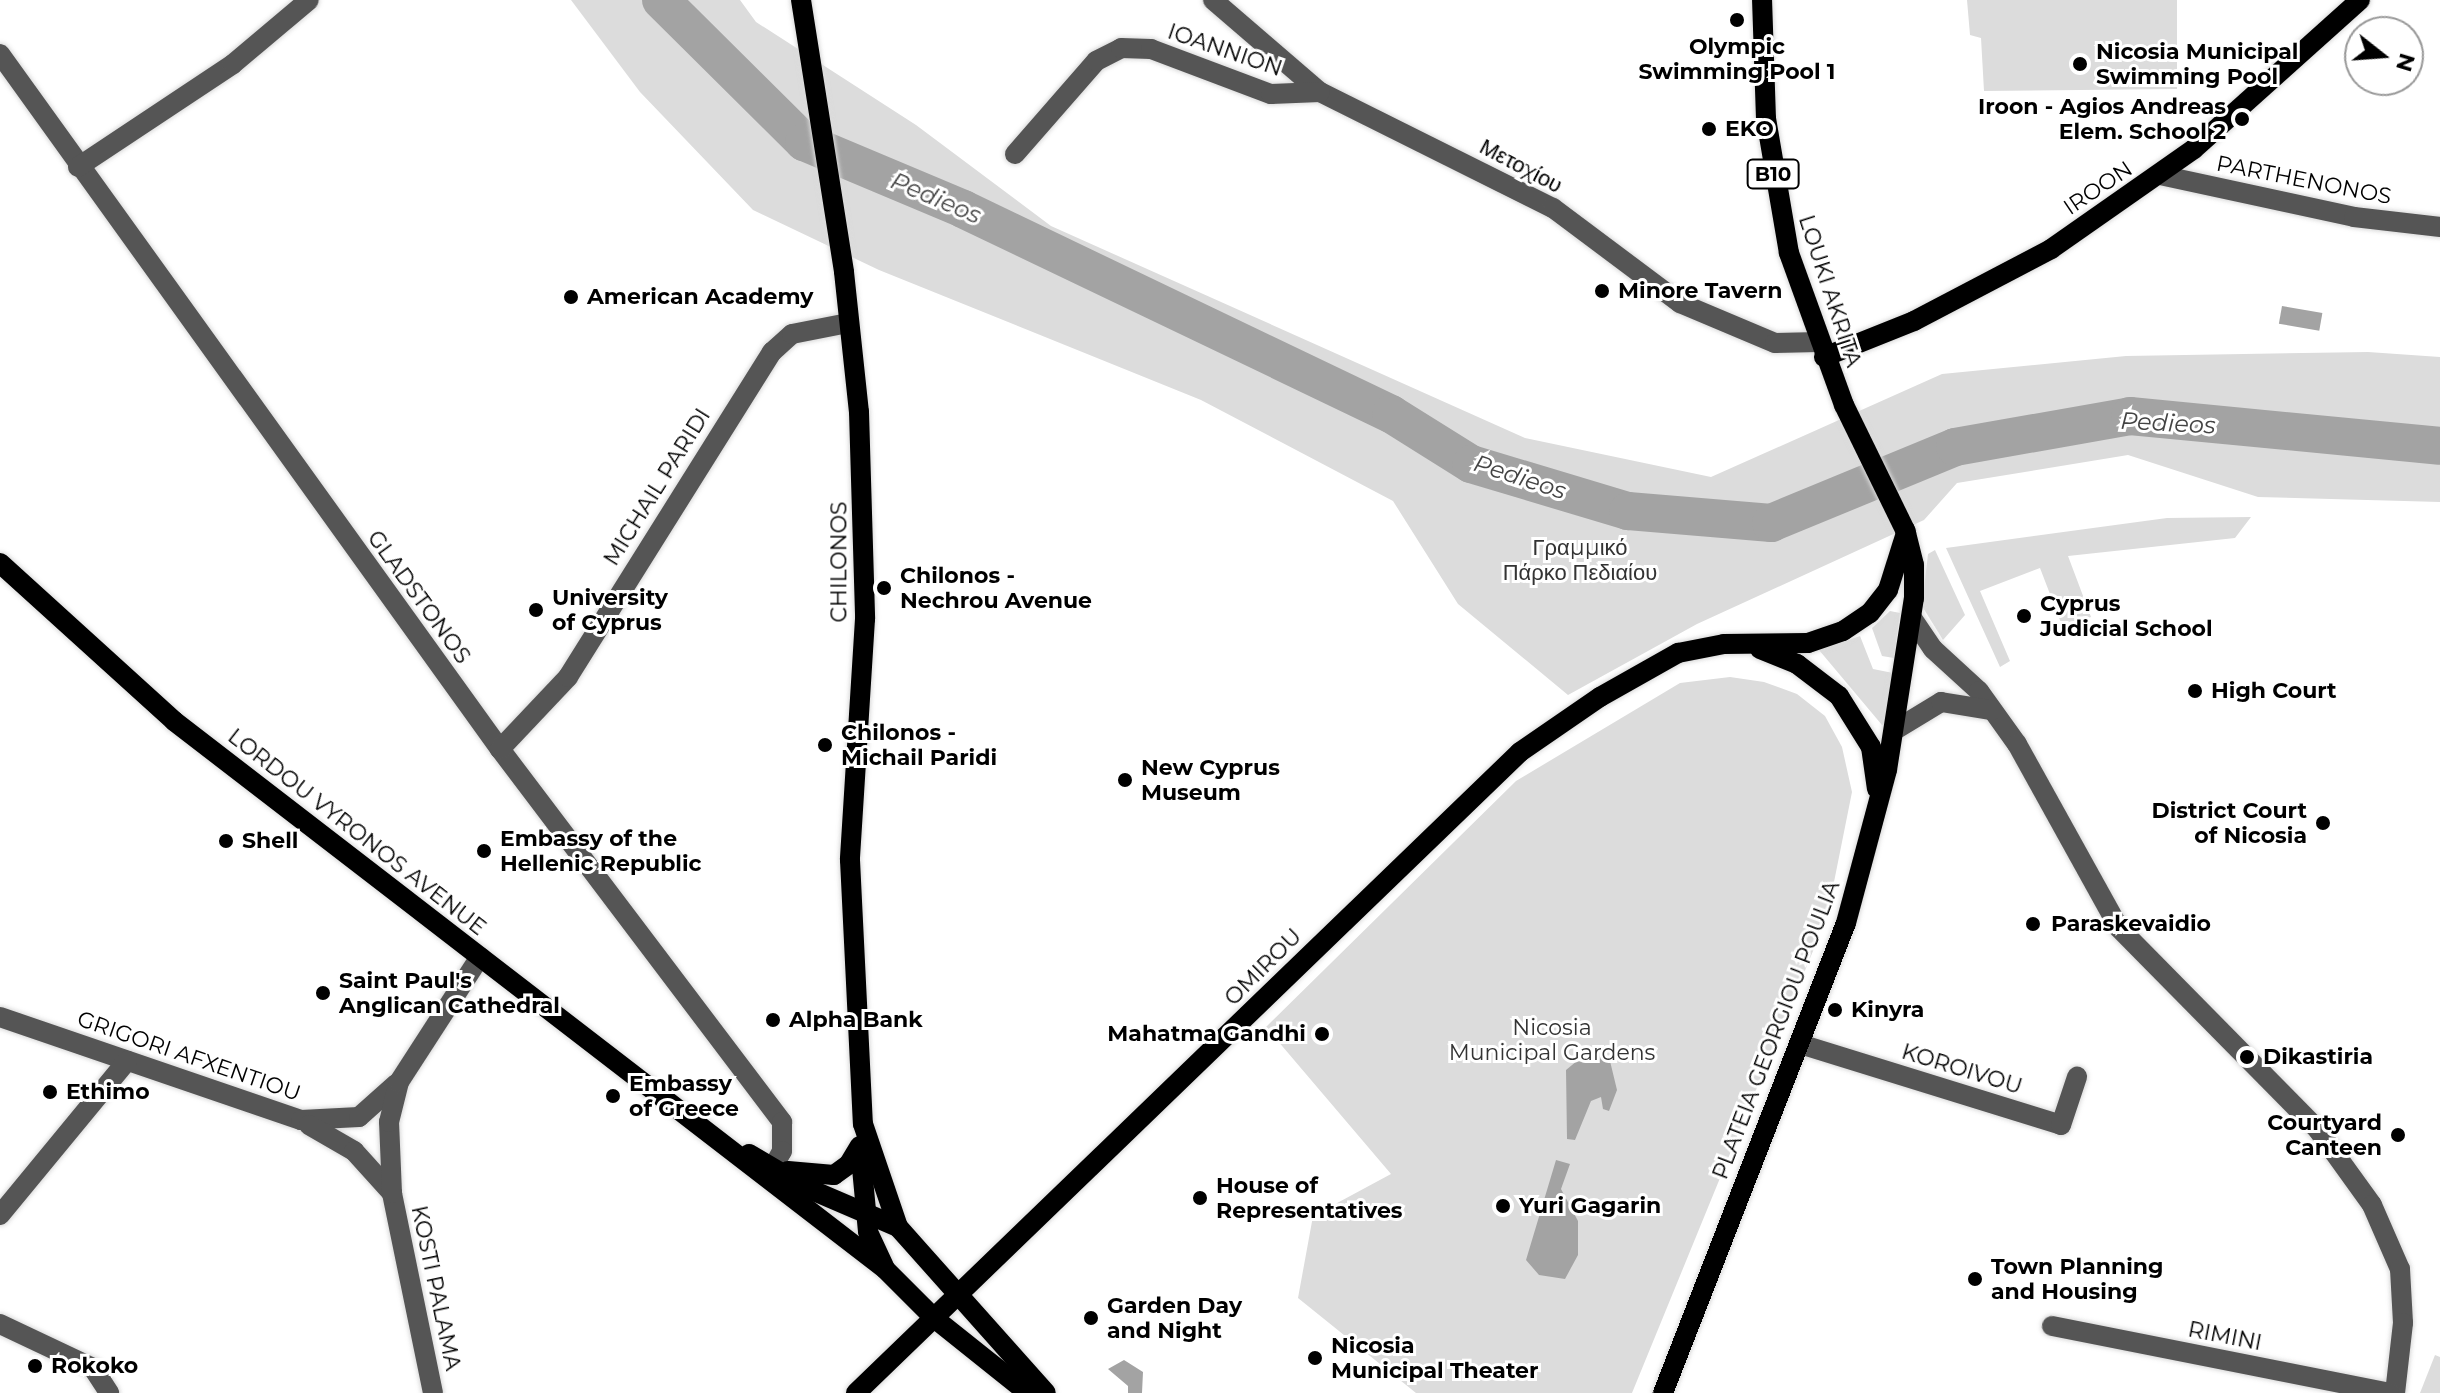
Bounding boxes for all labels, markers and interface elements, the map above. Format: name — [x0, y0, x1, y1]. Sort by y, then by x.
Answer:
marker: Olympic Swimming Pool 1 — [1728, 11, 1746, 29]
north arrow — [2344, 16, 2424, 96]
street label: IOANNION — [1164, 18, 1286, 82]
place label: Olympic Swimming Pool 1 — [1639, 33, 1835, 84]
place label: Nicosia Municipal Swimming Pool — [2096, 38, 2298, 90]
text: N — [2390, 50, 2421, 75]
marker: Nicosia Municipal Swimming Pool — [2071, 55, 2089, 73]
place label: Iroon - Agios Andreas Elem. School 2 — [1978, 93, 2226, 144]
marker: Iroon - Agios Andreas Elem. School 2 — [2233, 110, 2251, 128]
place label: EKO — [1725, 116, 1774, 142]
marker: EKO — [1700, 120, 1718, 138]
street label: Μετοχίου — [1475, 133, 1567, 199]
street label: PARTHENONOS — [2214, 150, 2394, 210]
street label: IROON — [2059, 155, 2137, 221]
road number: B10 — [1745, 158, 1801, 190]
water label: Pedieos — [886, 166, 986, 230]
street label: LOUKI AKRITA — [1793, 212, 1867, 370]
place label: Minore Tavern — [1618, 278, 1782, 304]
marker: Minore Tavern — [1593, 282, 1611, 300]
place label: American Academy — [587, 284, 813, 310]
marker: American Academy — [562, 288, 580, 306]
street label: MICHAIL PARIDI — [598, 404, 716, 570]
water label: Pedieos — [2120, 406, 2216, 440]
water label: Pedieos — [1470, 449, 1570, 505]
street label: CHILONOS — [826, 501, 852, 623]
street label: GLADSTONOS — [362, 525, 476, 669]
park label: Γραμμικό Πάρκο Πεδιαίου — [1503, 534, 1657, 586]
place label: Chilonos - Nechrou Avenue — [900, 562, 1092, 614]
marker: Chilonos - Nechrou Avenue — [875, 579, 893, 597]
place label: University of Cyprus — [552, 584, 668, 636]
place label: Cyprus Judicial School — [2040, 590, 2213, 642]
marker: University of Cyprus — [527, 601, 545, 619]
marker: Cyprus Judicial School — [2015, 607, 2033, 625]
place label: High Court — [2211, 678, 2337, 704]
marker: High Court — [2186, 682, 2204, 700]
place label: Chilonos - Michail Paridi — [841, 719, 997, 770]
street label: LORDOU VYRONOS AVENUE — [223, 723, 491, 941]
marker: Chilonos - Michail Paridi — [816, 736, 834, 754]
place label: New Cyprus Museum — [1141, 754, 1280, 806]
marker: New Cyprus Museum — [1116, 771, 1134, 789]
place label: District Court of Nicosia — [2152, 797, 2307, 848]
marker: District Court of Nicosia — [2314, 814, 2332, 832]
place label: Embassy of the Hellenic Republic — [500, 825, 702, 876]
place label: Shell — [242, 828, 298, 854]
marker: Shell — [217, 832, 235, 850]
marker: Embassy of the Hellenic Republic — [475, 842, 493, 860]
street label: PLATEIA GEORGIOU POULIA — [1707, 877, 1845, 1183]
place label: Paraskevaidio — [2051, 911, 2211, 937]
marker: Paraskevaidio — [2022, 913, 2044, 935]
street label: OMIROU — [1219, 923, 1307, 1011]
place label: Saint Paul's Anglican Cathedral — [339, 967, 560, 1018]
marker: Saint Paul's Anglican Cathedral — [314, 984, 332, 1002]
place label: Kinyra — [1851, 997, 1924, 1023]
marker: Kinyra — [1826, 1001, 1844, 1019]
street label: GRIGORI AFXENTIOU — [74, 1005, 304, 1107]
place label: Alpha Bank — [789, 1007, 923, 1033]
marker: Alpha Bank — [764, 1011, 782, 1029]
park label: Nicosia Municipal Gardens — [1449, 1014, 1655, 1066]
place label: Mahatma Gandhi — [1107, 1021, 1306, 1047]
marker: Mahatma Gandhi — [1313, 1025, 1331, 1043]
street label: KOROIVOU — [1899, 1038, 2025, 1100]
place label: Dikastiria — [2263, 1044, 2373, 1070]
marker: Dikastiria — [2238, 1048, 2256, 1066]
place label: Embassy of Greece — [629, 1070, 739, 1122]
place label: Ethimo — [66, 1079, 150, 1105]
marker: Ethimo — [41, 1083, 59, 1101]
marker: Embassy of Greece — [604, 1087, 622, 1105]
place label: Courtyard Canteen — [2267, 1109, 2382, 1160]
marker: Courtyard Canteen — [2389, 1126, 2407, 1144]
place label: House of Representatives — [1216, 1172, 1403, 1224]
marker: House of Representatives — [1191, 1189, 1209, 1207]
place label: Yuri Gagarin — [1519, 1193, 1661, 1219]
marker: Yuri Gagarin — [1494, 1197, 1512, 1215]
street label: KOSTI PALAMA — [406, 1203, 466, 1373]
place label: Town Planning and Housing — [1991, 1253, 2164, 1304]
marker: Town Planning and Housing — [1966, 1270, 1984, 1288]
place label: Garden Day and Night — [1107, 1292, 1242, 1344]
marker: Garden Day and Night — [1082, 1309, 1100, 1327]
street label: RIMINI — [2186, 1316, 2264, 1356]
place label: Nicosia Municipal Theater — [1331, 1332, 1538, 1384]
marker: Nicosia Municipal Theater — [1306, 1349, 1324, 1367]
place label: Rokoko — [51, 1353, 138, 1379]
marker: Rokoko — [26, 1357, 44, 1375]

